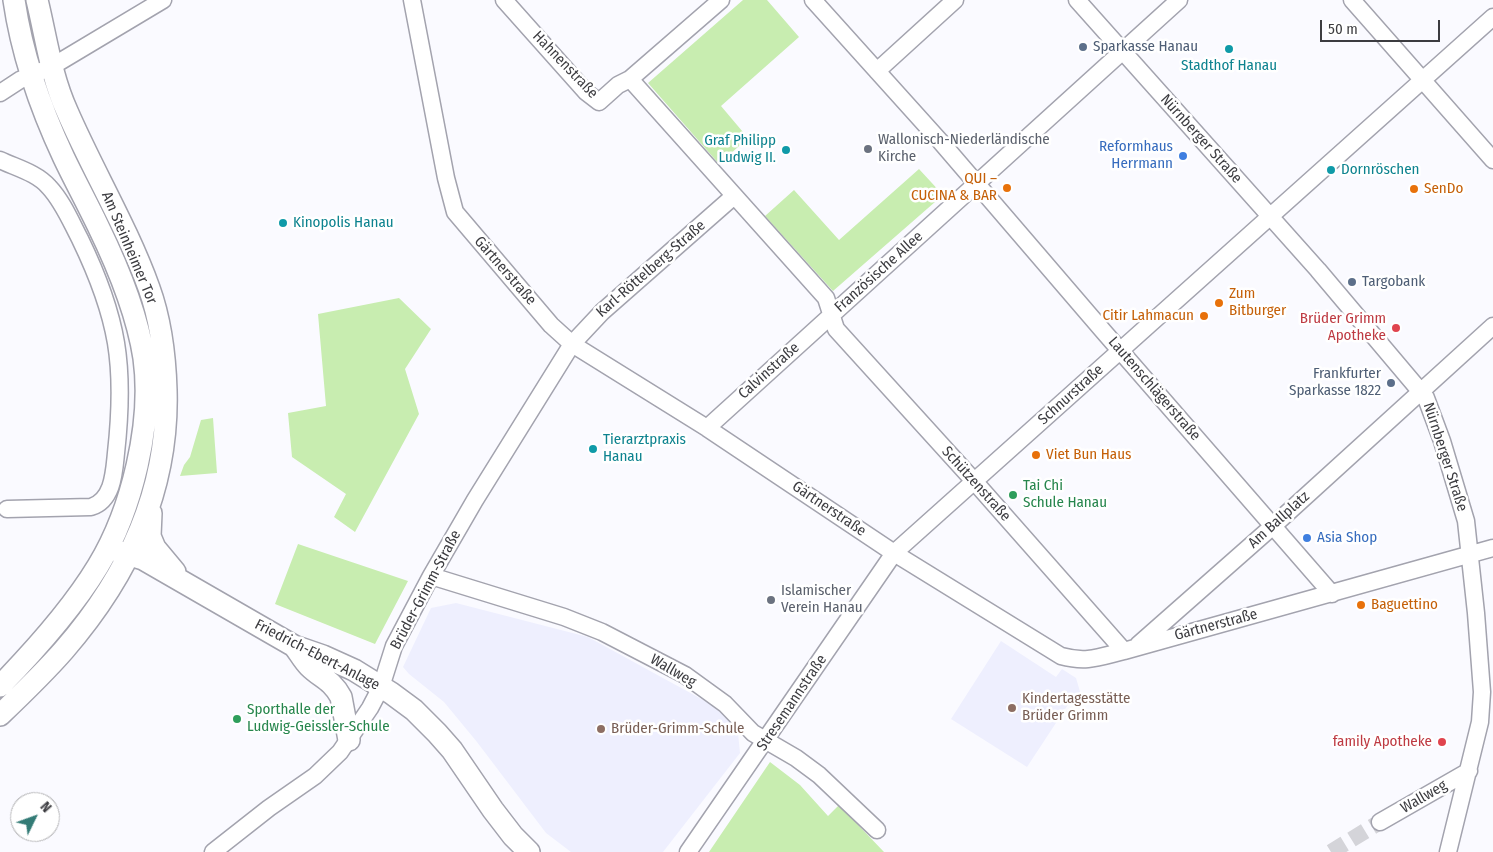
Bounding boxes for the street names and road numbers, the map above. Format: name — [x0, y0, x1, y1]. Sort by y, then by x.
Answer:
street label: Hahnenstraße — [529, 28, 601, 102]
street label: Nürnberger Straße — [1156, 91, 1246, 187]
street label: Am Steinheimer Tor — [97, 189, 161, 307]
street label: Karl-Röttelberg-Straße — [593, 217, 709, 321]
street label: Französische Allee — [831, 228, 927, 316]
street label: Gärtnerstraße — [470, 233, 540, 309]
street label: Lautenschlägerstraße — [1104, 333, 1204, 445]
street label: Calvinstraße — [735, 339, 803, 403]
street label: Schnurstraße — [1035, 361, 1107, 429]
street label: Nürnberger Straße — [1419, 400, 1471, 514]
street label: Schützenstraße — [938, 443, 1014, 525]
street label: Gärtnerstraße — [789, 478, 869, 540]
street label: Am Ballplatz — [1245, 488, 1313, 552]
street label: Brüder-Grimm-Straße — [387, 527, 465, 653]
street label: Gärtnerstraße — [1172, 605, 1260, 645]
street label: Friedrich-Ebert-Anlage — [252, 616, 382, 694]
street label: Wallweg — [647, 651, 699, 691]
street label: Stresemannstraße — [753, 652, 831, 754]
street label: Wallweg — [1398, 777, 1450, 817]

